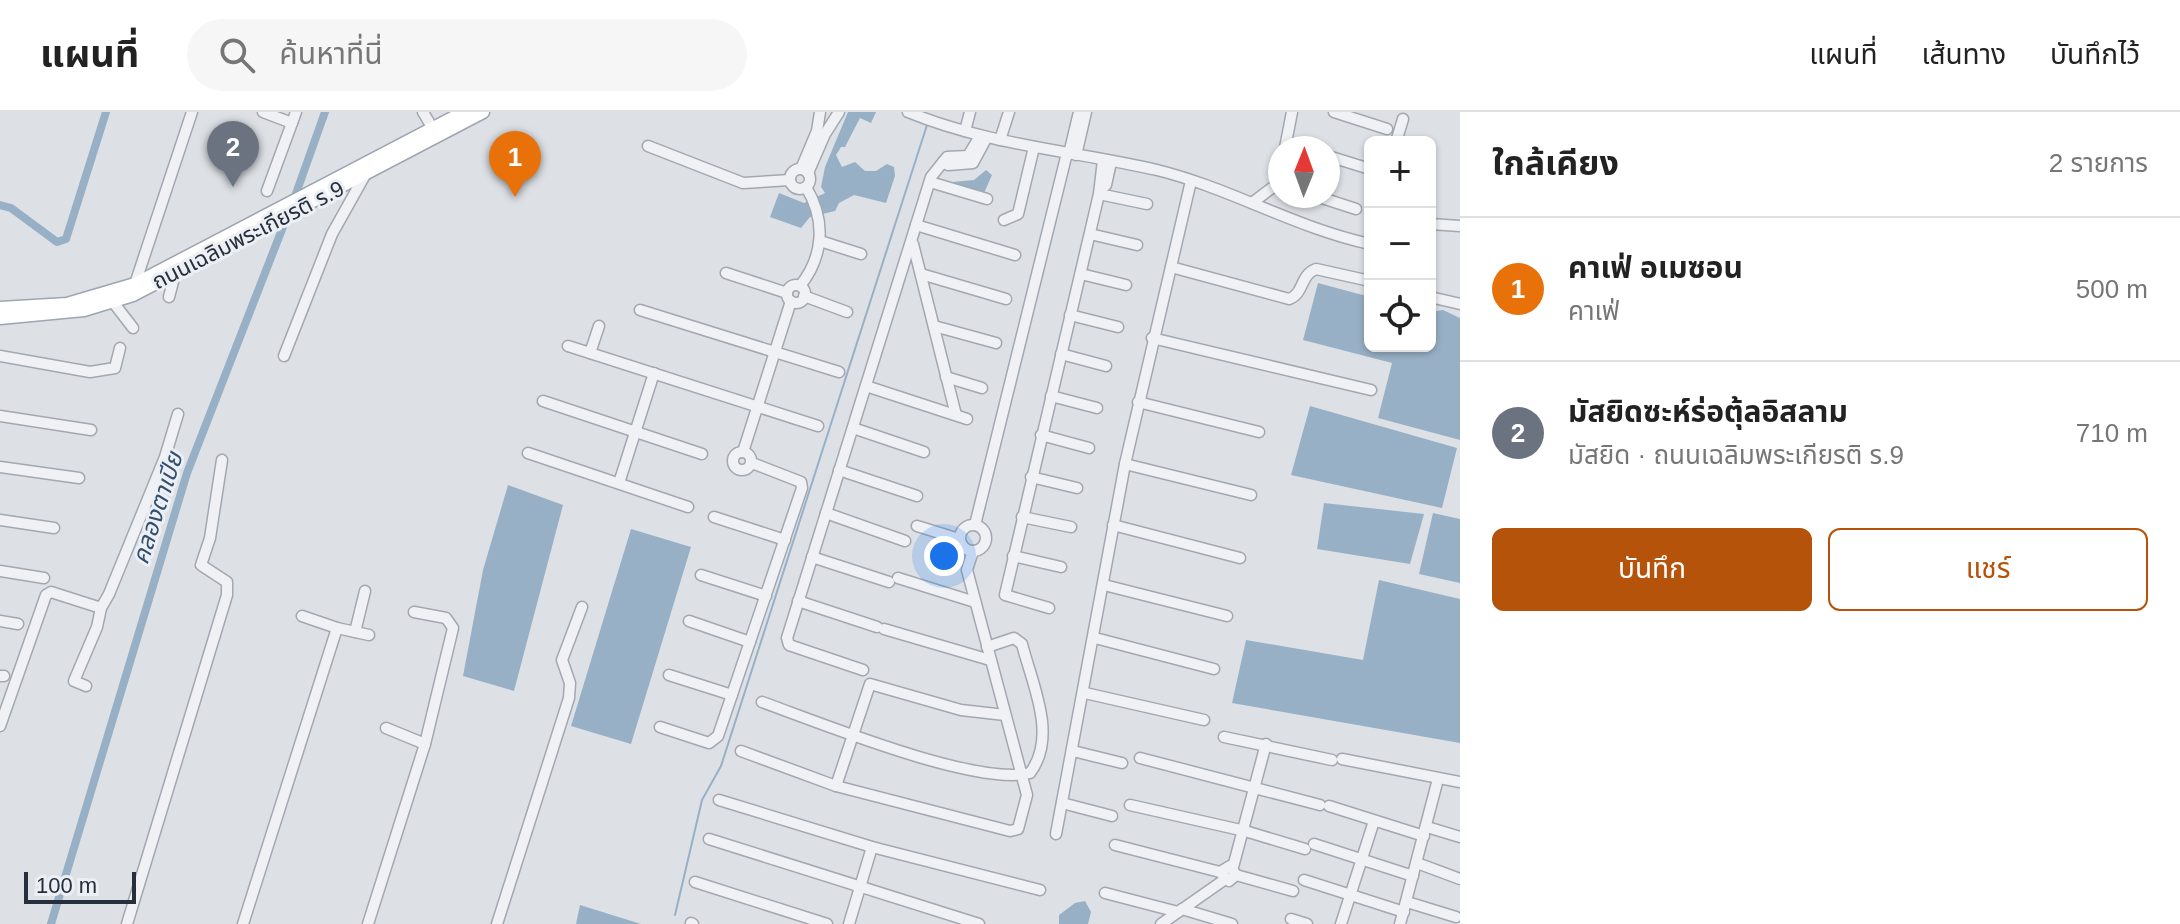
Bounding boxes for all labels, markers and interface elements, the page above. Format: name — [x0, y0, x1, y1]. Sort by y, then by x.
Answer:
search box — [187, 19, 747, 91]
text: แผนที่ — [40, 33, 139, 75]
icon: search — [215, 33, 259, 77]
text: ค้นหาที่นี่ — [279, 37, 383, 70]
text: แผนที่ — [1809, 39, 1877, 70]
text: เส้นทาง — [1921, 39, 2006, 70]
text: บันทึกไว้ — [2050, 39, 2140, 70]
pin: 2 — [207, 121, 259, 187]
pin: 1 — [489, 131, 541, 197]
north arrow — [1268, 136, 1340, 208]
map controls — [1364, 136, 1436, 352]
button: + — [1364, 136, 1436, 208]
text: ใกล้เคียง — [1492, 144, 1619, 182]
text: 2 รายการ — [2049, 148, 2148, 178]
street label: ถนนเฉลิมพระเกียรติ ร.9 — [148, 176, 348, 294]
button: − — [1364, 208, 1436, 280]
text: คาเฟ่ อเมซอน — [1568, 251, 1743, 284]
text: 1 — [1511, 274, 1525, 304]
text: 500 m — [2076, 274, 2148, 304]
button: locate — [1364, 280, 1436, 352]
text: คาเฟ่ — [1568, 296, 1619, 326]
text: มัสยิดซะห์ร่อตุ้ลอิสลาม — [1568, 395, 1848, 428]
text: 2 — [1511, 418, 1525, 448]
text: 710 m — [2076, 418, 2148, 448]
text: มัสยิด · ถนนเฉลิมพระเกียรติ ร.9 — [1568, 440, 1904, 470]
water label: คลองตาเปีย — [126, 447, 188, 567]
button: บันทึก — [1492, 528, 1812, 611]
button: แชร์ — [1828, 528, 2148, 611]
your location — [924, 536, 964, 576]
scale bar — [24, 868, 136, 904]
text: 100 m — [36, 873, 97, 898]

